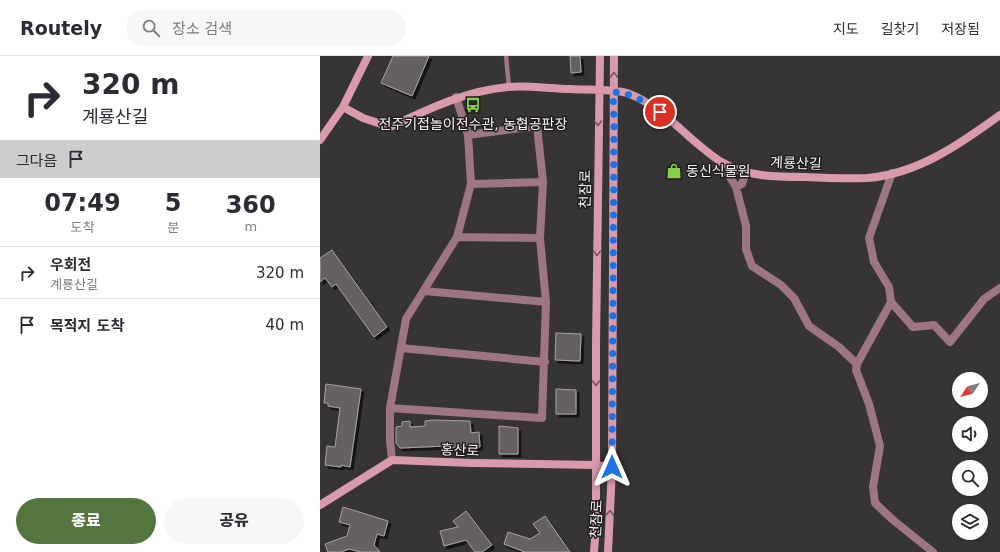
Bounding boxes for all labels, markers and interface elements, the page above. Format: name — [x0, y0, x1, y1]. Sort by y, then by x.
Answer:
search box — [126, 10, 406, 46]
text: Routely — [20, 17, 102, 39]
icon: search — [140, 17, 162, 39]
text: 장소 검색 — [172, 20, 232, 38]
text: 지도 — [833, 21, 859, 37]
text: 길찾기 — [881, 21, 919, 37]
text: 저장됨 — [941, 21, 980, 37]
text: 320 m — [82, 68, 179, 101]
icon: right — [16, 72, 68, 124]
one-way arrow — [610, 72, 618, 78]
pin — [643, 95, 677, 129]
bus stop icon: 전주기접놀이전수관, 농협공판장 — [464, 96, 482, 114]
icon: arrive — [649, 101, 671, 123]
text: 계룡산길 — [82, 106, 148, 127]
place label: 전주기접놀이전수관, 농협공판장 — [378, 116, 568, 132]
one-way arrow — [594, 120, 603, 126]
icon: arrive — [65, 148, 87, 170]
text: 그다음 — [16, 152, 57, 170]
street label: 계룡산길 — [770, 154, 822, 172]
shop icon: 동신식물원 — [665, 162, 683, 180]
place label: 동신식물원 — [686, 163, 750, 179]
street label: 천잠로 — [577, 169, 593, 208]
text: 07:49 — [44, 189, 121, 217]
text: 5 — [165, 189, 181, 217]
text: 360 — [226, 191, 276, 219]
text: m — [244, 219, 257, 234]
text: 도착 — [70, 220, 94, 235]
text: 분 — [167, 220, 179, 235]
one-way arrow — [593, 250, 601, 256]
text: 우회전 — [50, 256, 91, 274]
icon: right — [16, 262, 38, 284]
text: 320 m — [256, 264, 304, 282]
text: 계룡산길 — [50, 277, 98, 292]
icon: arrive — [16, 314, 38, 336]
text: 40 m — [266, 316, 304, 334]
text: 목적지 도착 — [50, 317, 124, 335]
north arrow — [952, 372, 988, 408]
map controls — [952, 372, 988, 540]
one-way arrow — [592, 380, 600, 386]
button: sound — [952, 416, 988, 452]
street label: 홍산로 — [440, 441, 480, 459]
position arrow — [591, 446, 633, 488]
button: search — [952, 460, 988, 496]
button: 종료 — [16, 498, 156, 544]
button: 공유 — [164, 498, 304, 544]
street label: 천잠로 — [587, 499, 605, 539]
button: layers — [952, 504, 988, 540]
one-way arrow — [605, 510, 614, 516]

